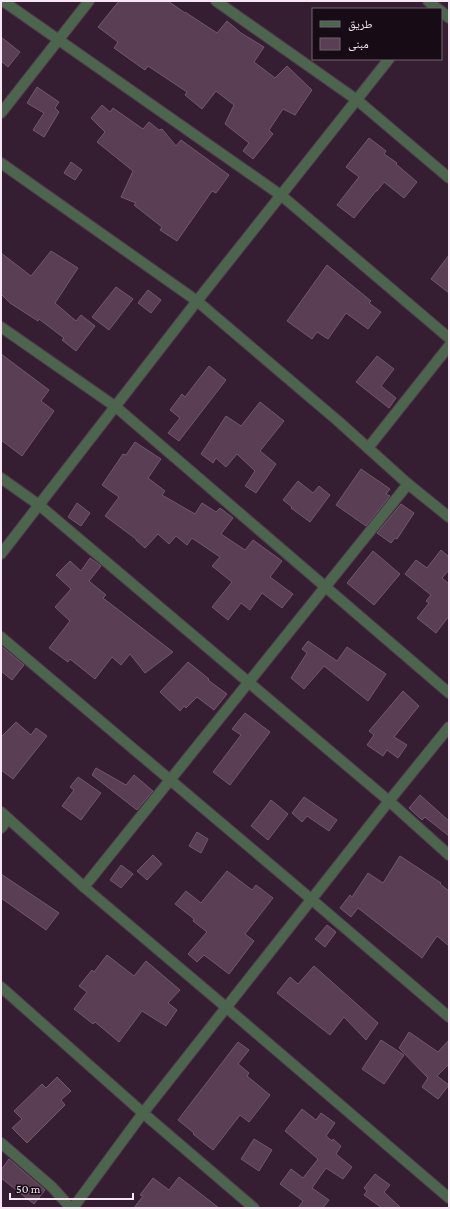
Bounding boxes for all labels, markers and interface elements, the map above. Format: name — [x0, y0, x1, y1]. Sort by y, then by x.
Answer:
legend — [312, 8, 442, 60]
text: طريق — [348, 17, 373, 31]
text: مبنى — [348, 37, 369, 51]
scale bar — [10, 1175, 133, 1201]
text: 50 m — [16, 1182, 41, 1196]

